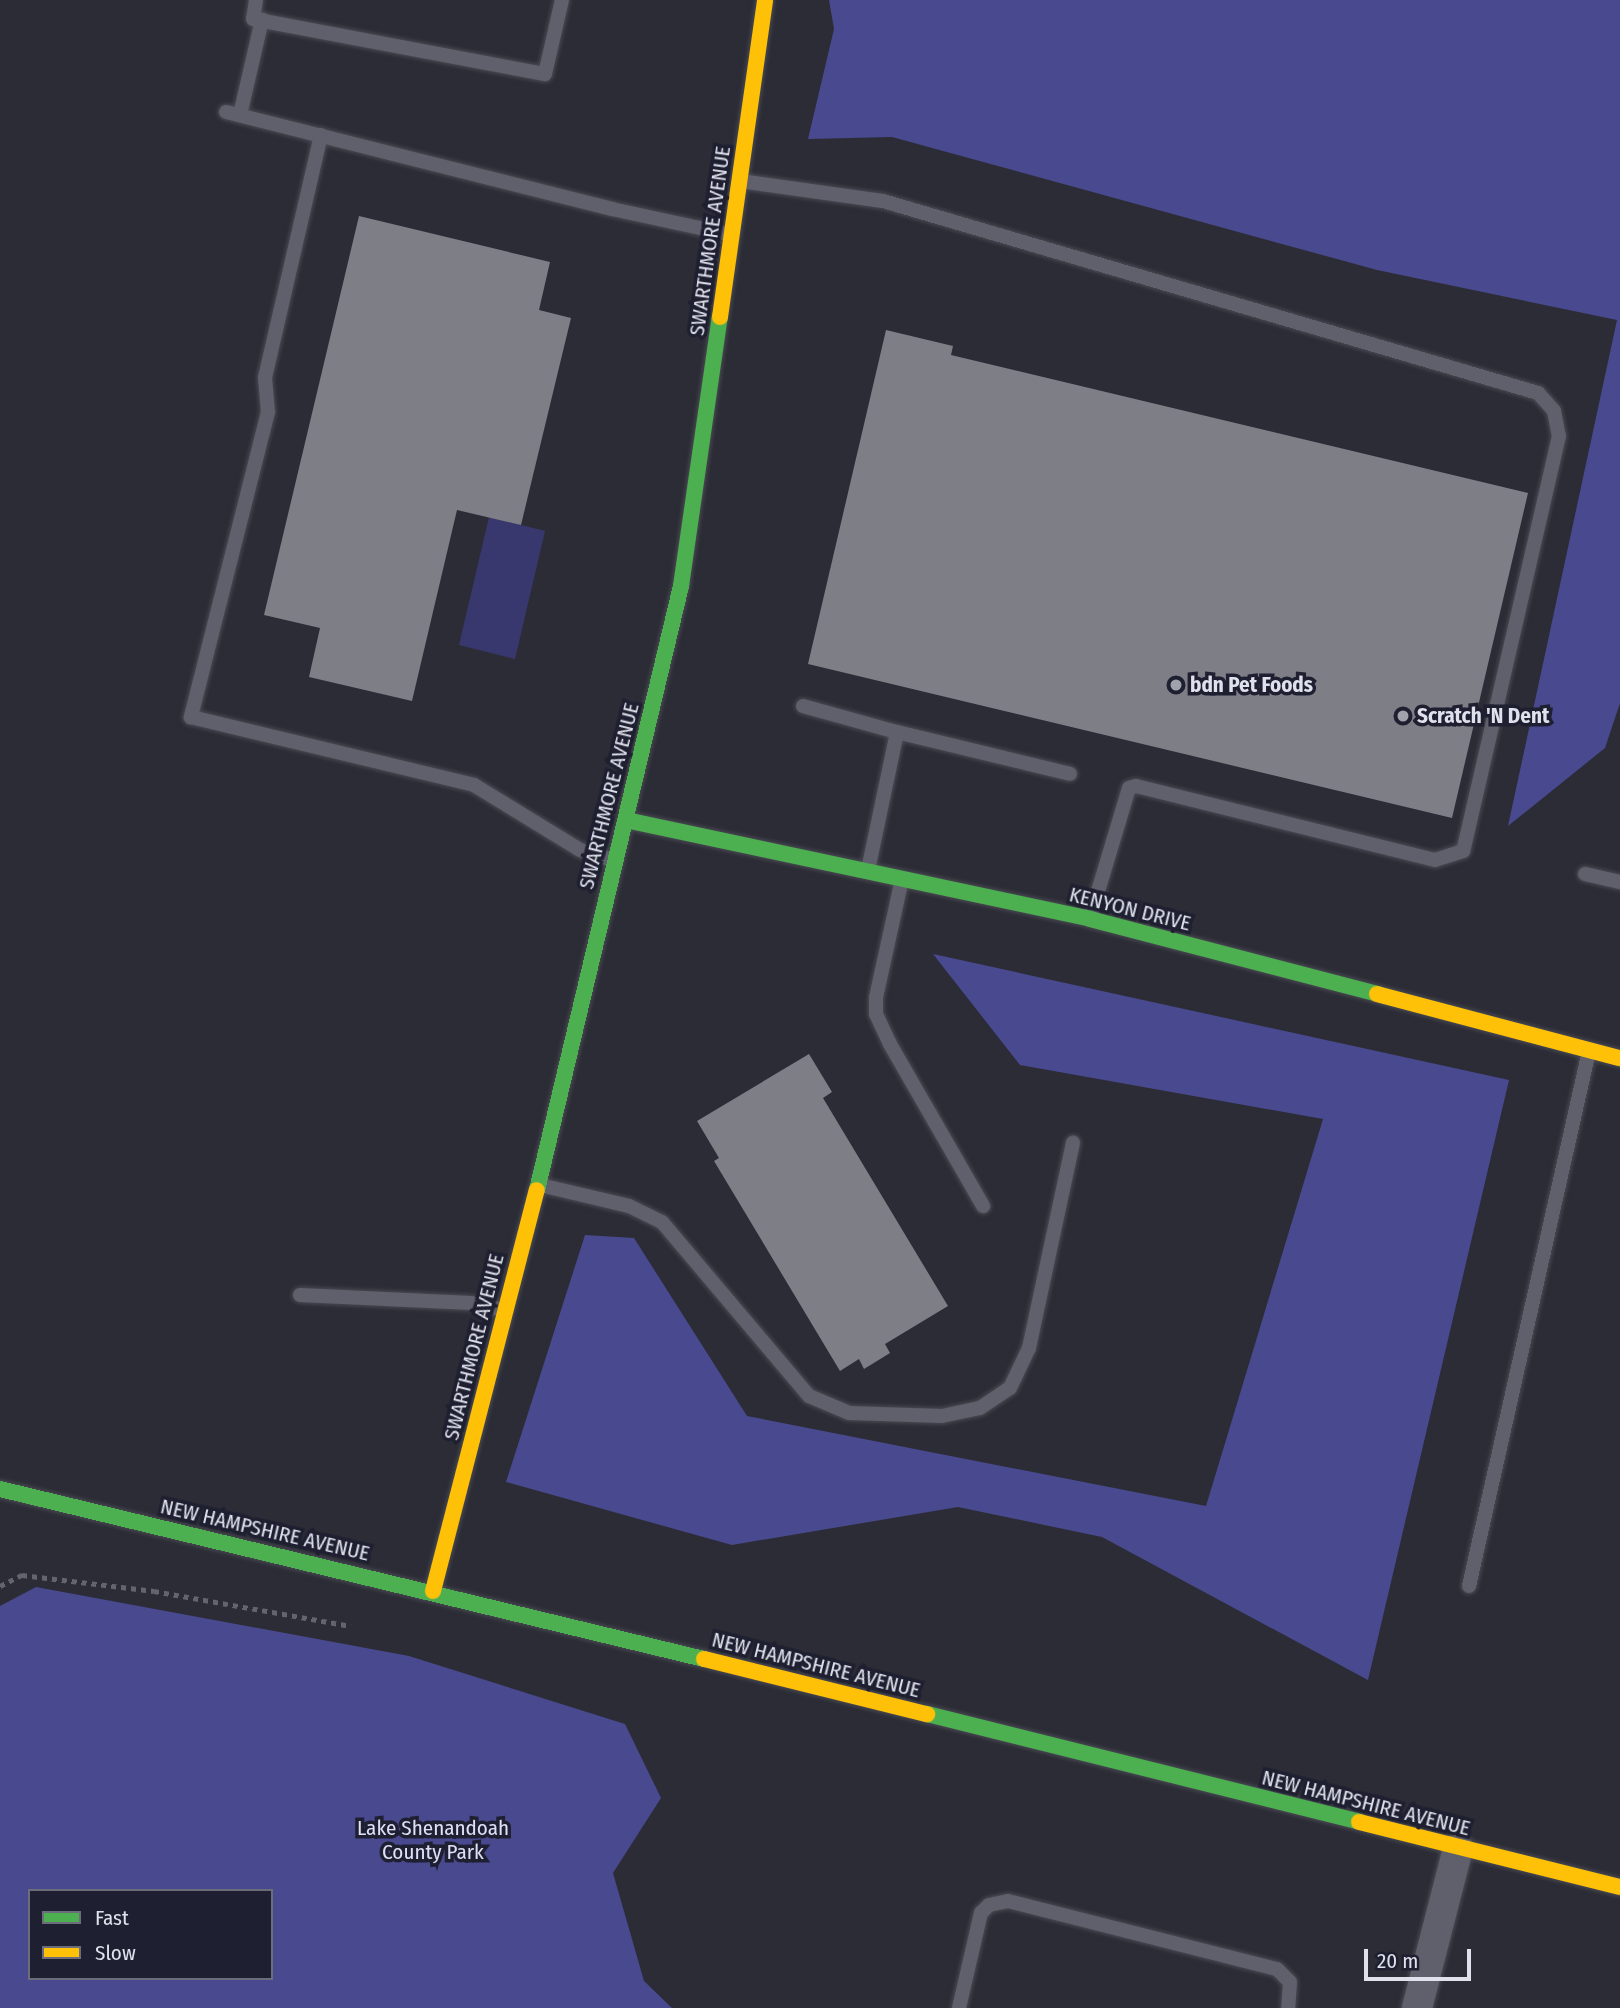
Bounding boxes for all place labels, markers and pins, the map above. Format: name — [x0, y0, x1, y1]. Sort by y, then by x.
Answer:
place label: bdn Pet Foods — [1190, 672, 1313, 698]
marker: bdn Pet Foods — [1168, 677, 1184, 693]
place label: Scratch 'N Dent — [1417, 703, 1549, 729]
marker: Scratch 'N Dent — [1395, 708, 1411, 724]

